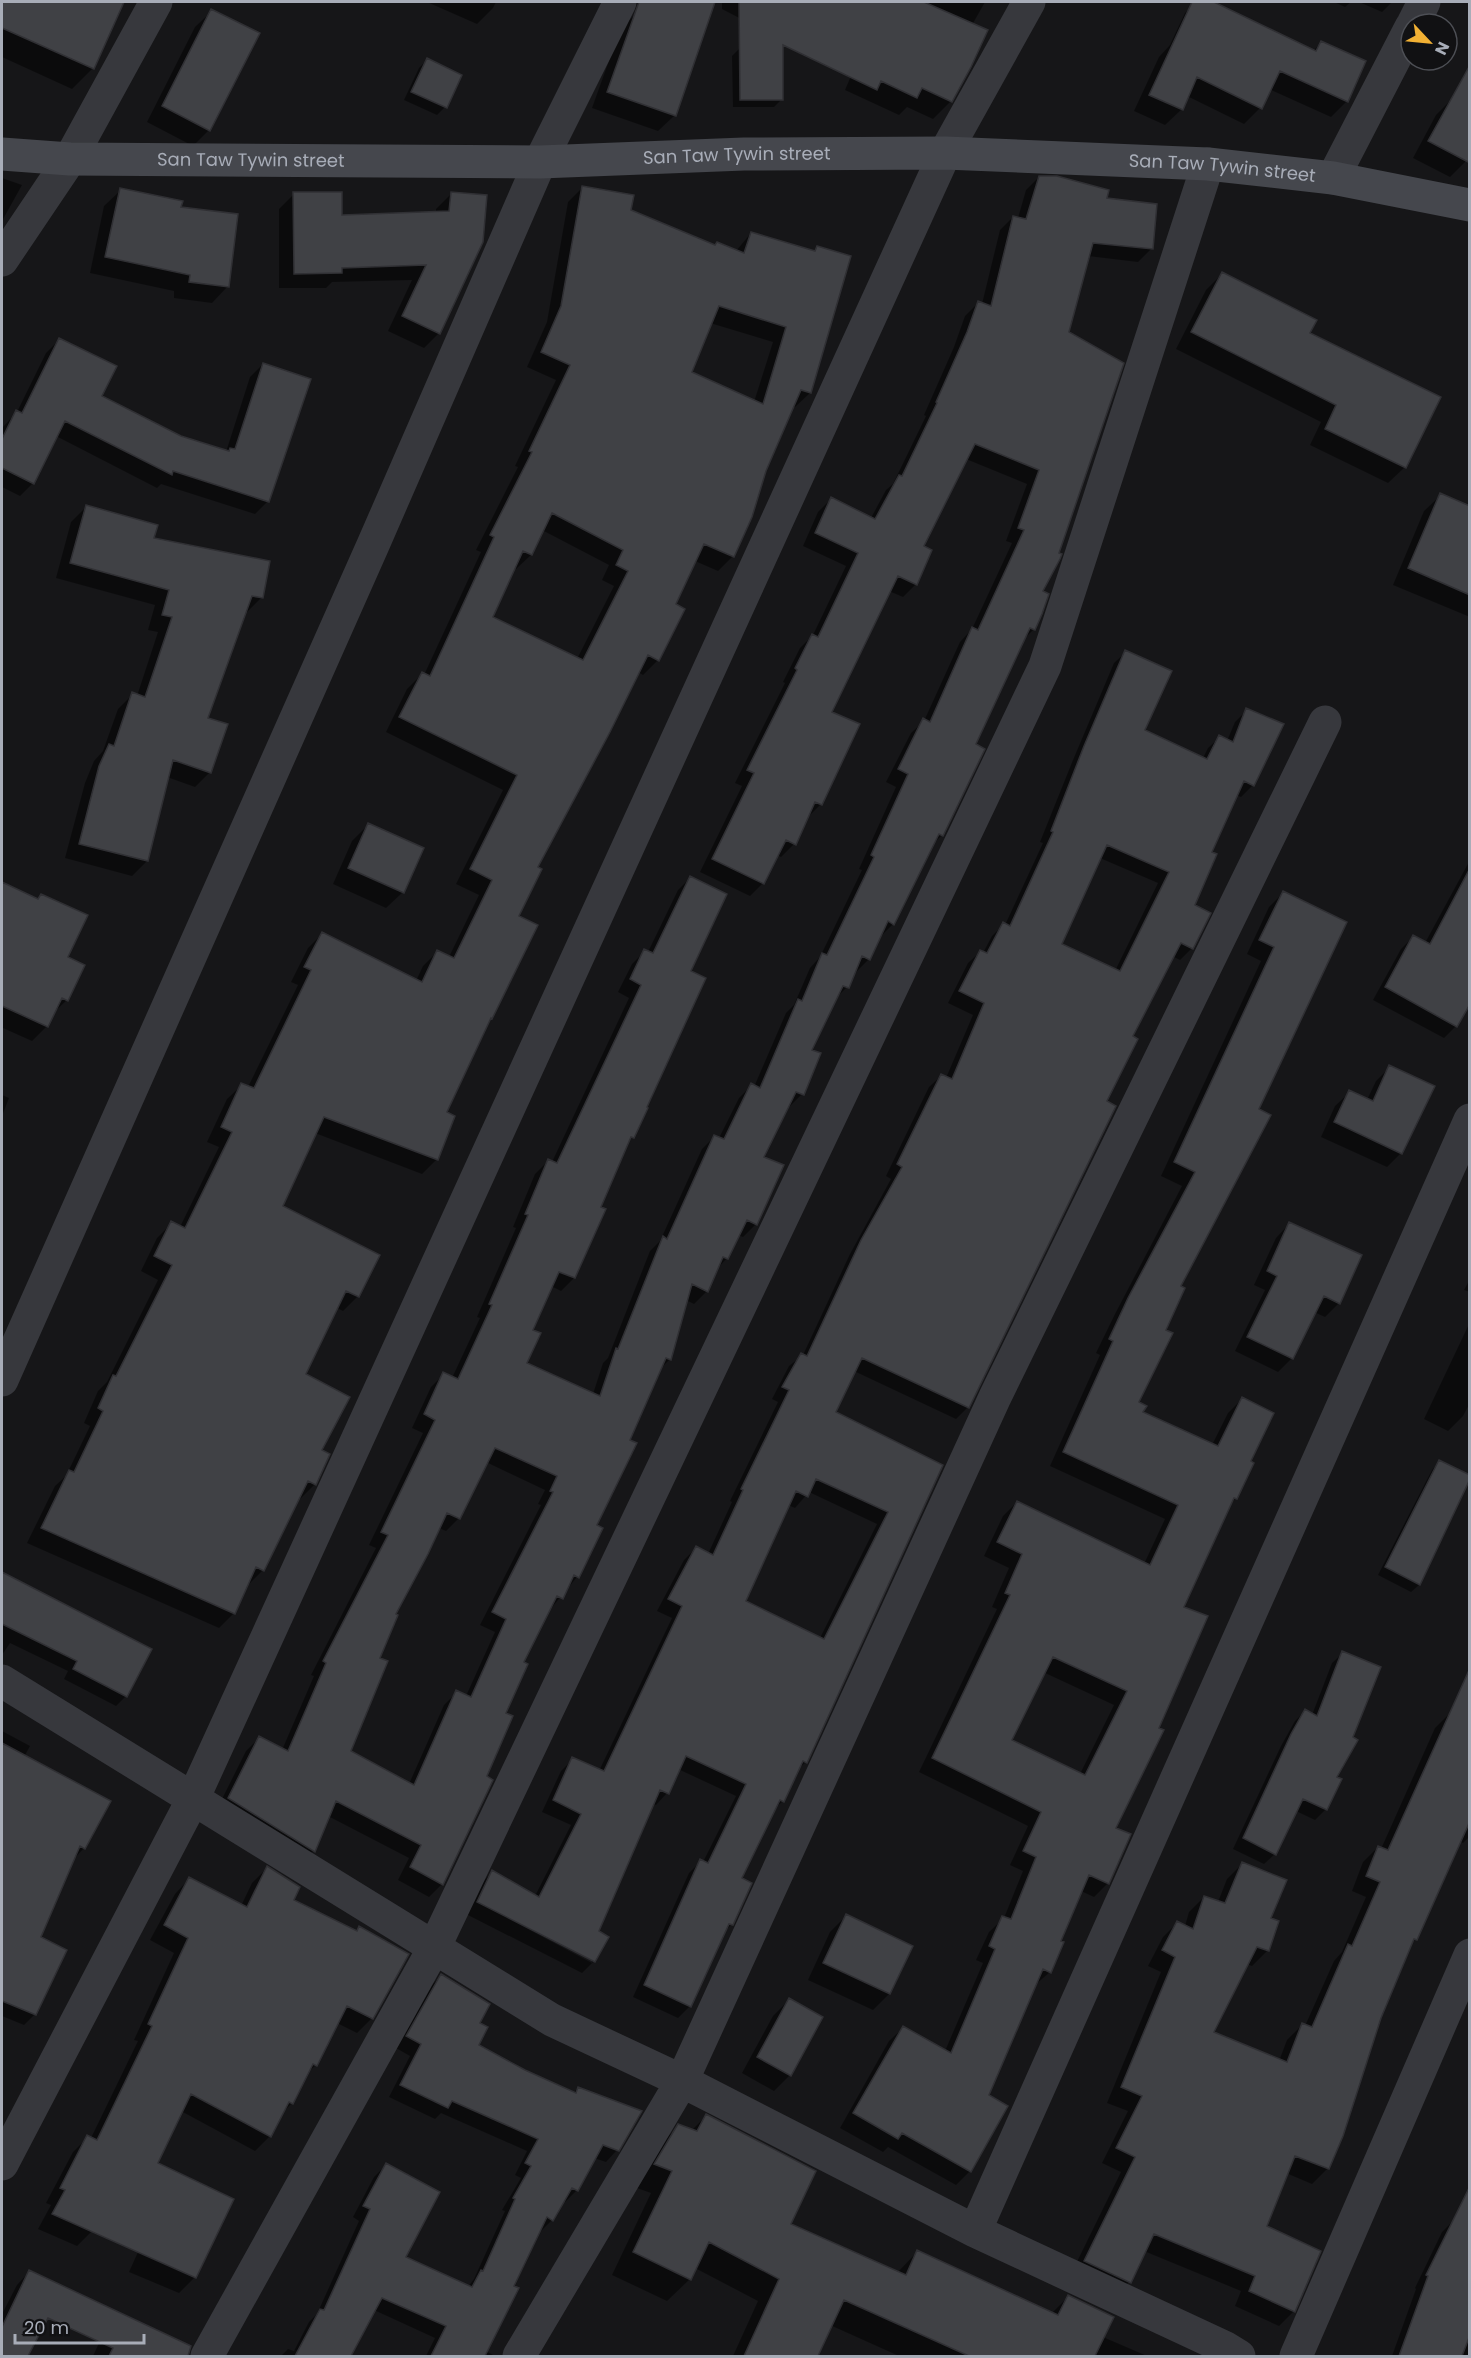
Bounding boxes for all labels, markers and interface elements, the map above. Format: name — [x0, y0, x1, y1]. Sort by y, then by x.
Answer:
north arrow — [1399, 12, 1459, 72]
text: N — [1429, 38, 1455, 59]
street label: San Taw Tywin street — [642, 141, 831, 170]
street label: San Taw Tywin street — [157, 147, 345, 173]
street label: San Taw Tywin street — [1128, 148, 1317, 188]
scale bar — [15, 2307, 144, 2345]
text: 20 m — [24, 2315, 69, 2340]

